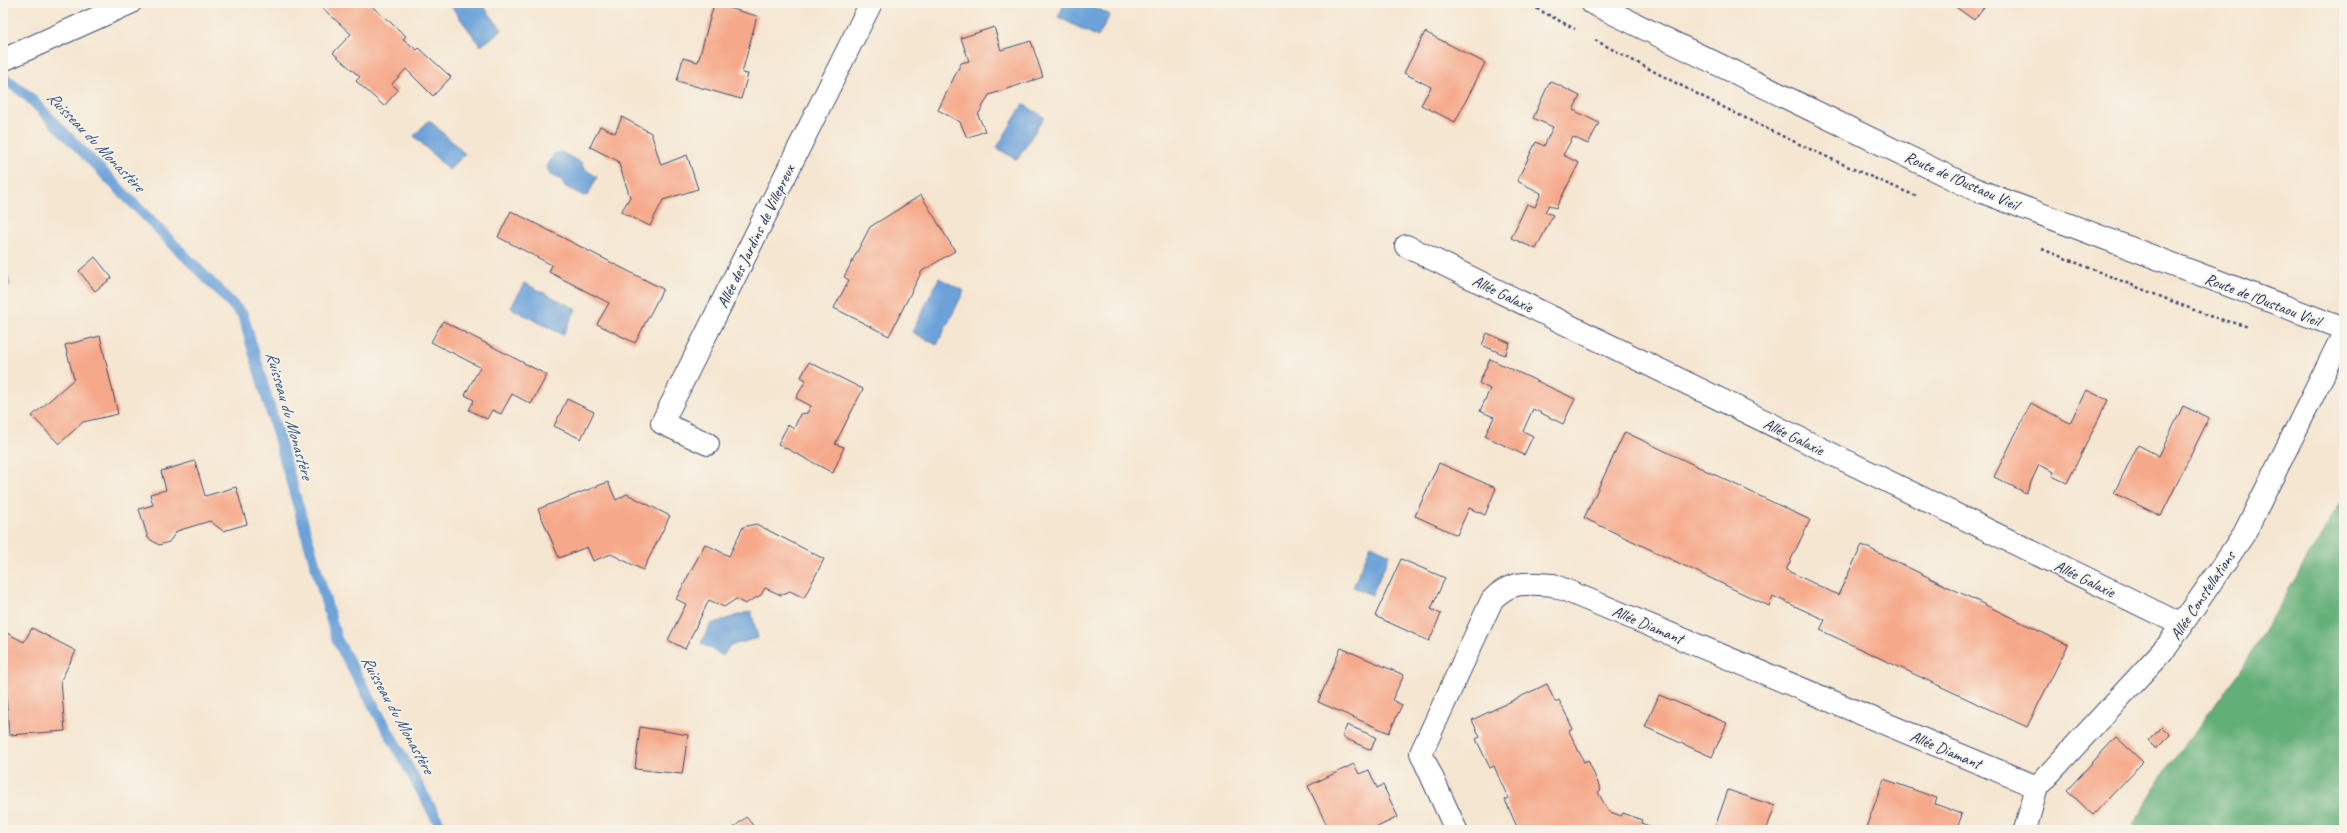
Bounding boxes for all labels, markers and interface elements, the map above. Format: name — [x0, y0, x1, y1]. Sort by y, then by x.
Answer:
water label: Ruisseau du Monastère — [42, 87, 151, 198]
street label: Route de l'Oustaou Vieil — [1902, 147, 2025, 216]
street label: Allée des Jardins de Villepreux — [713, 160, 800, 311]
street label: Route de l'Oustaou Vieil — [2202, 269, 2326, 332]
street label: Allée Galaxie — [1469, 271, 1538, 318]
water label: Ruisseau du Monastère — [261, 349, 318, 484]
street label: Allée Galaxie — [1760, 414, 1829, 461]
street label: Allée Constellations — [2166, 546, 2241, 644]
street label: Allée Galaxie — [2051, 556, 2120, 603]
street label: Allée Diamant — [1609, 601, 1689, 650]
water label: Ruisseau du Monastère — [357, 652, 440, 779]
street label: Allée Diamant — [1907, 726, 1987, 775]

